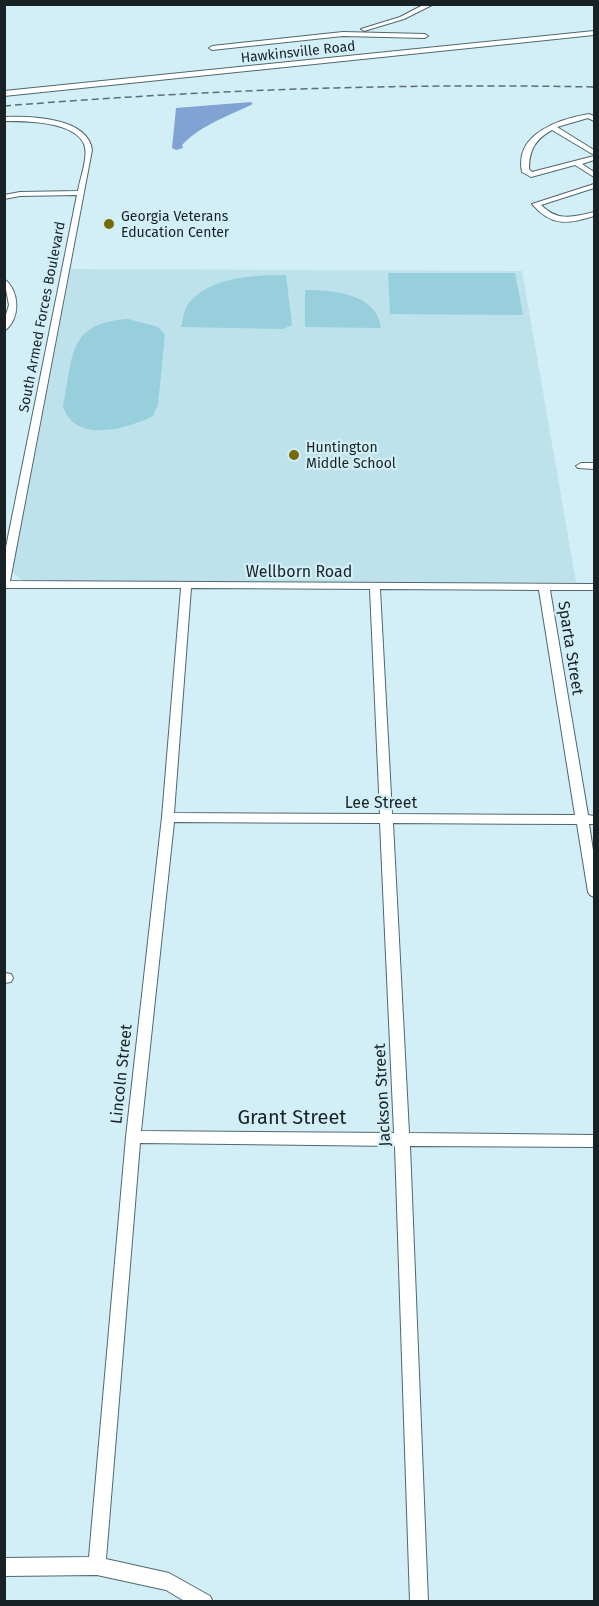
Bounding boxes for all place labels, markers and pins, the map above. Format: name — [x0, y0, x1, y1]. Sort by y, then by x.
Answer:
place label: Georgia Veterans Education Center — [121, 208, 230, 241]
marker: Georgia Veterans Education Center — [102, 217, 116, 231]
place label: Huntington Middle School — [306, 439, 396, 472]
marker: Huntington Middle School — [287, 448, 301, 462]

